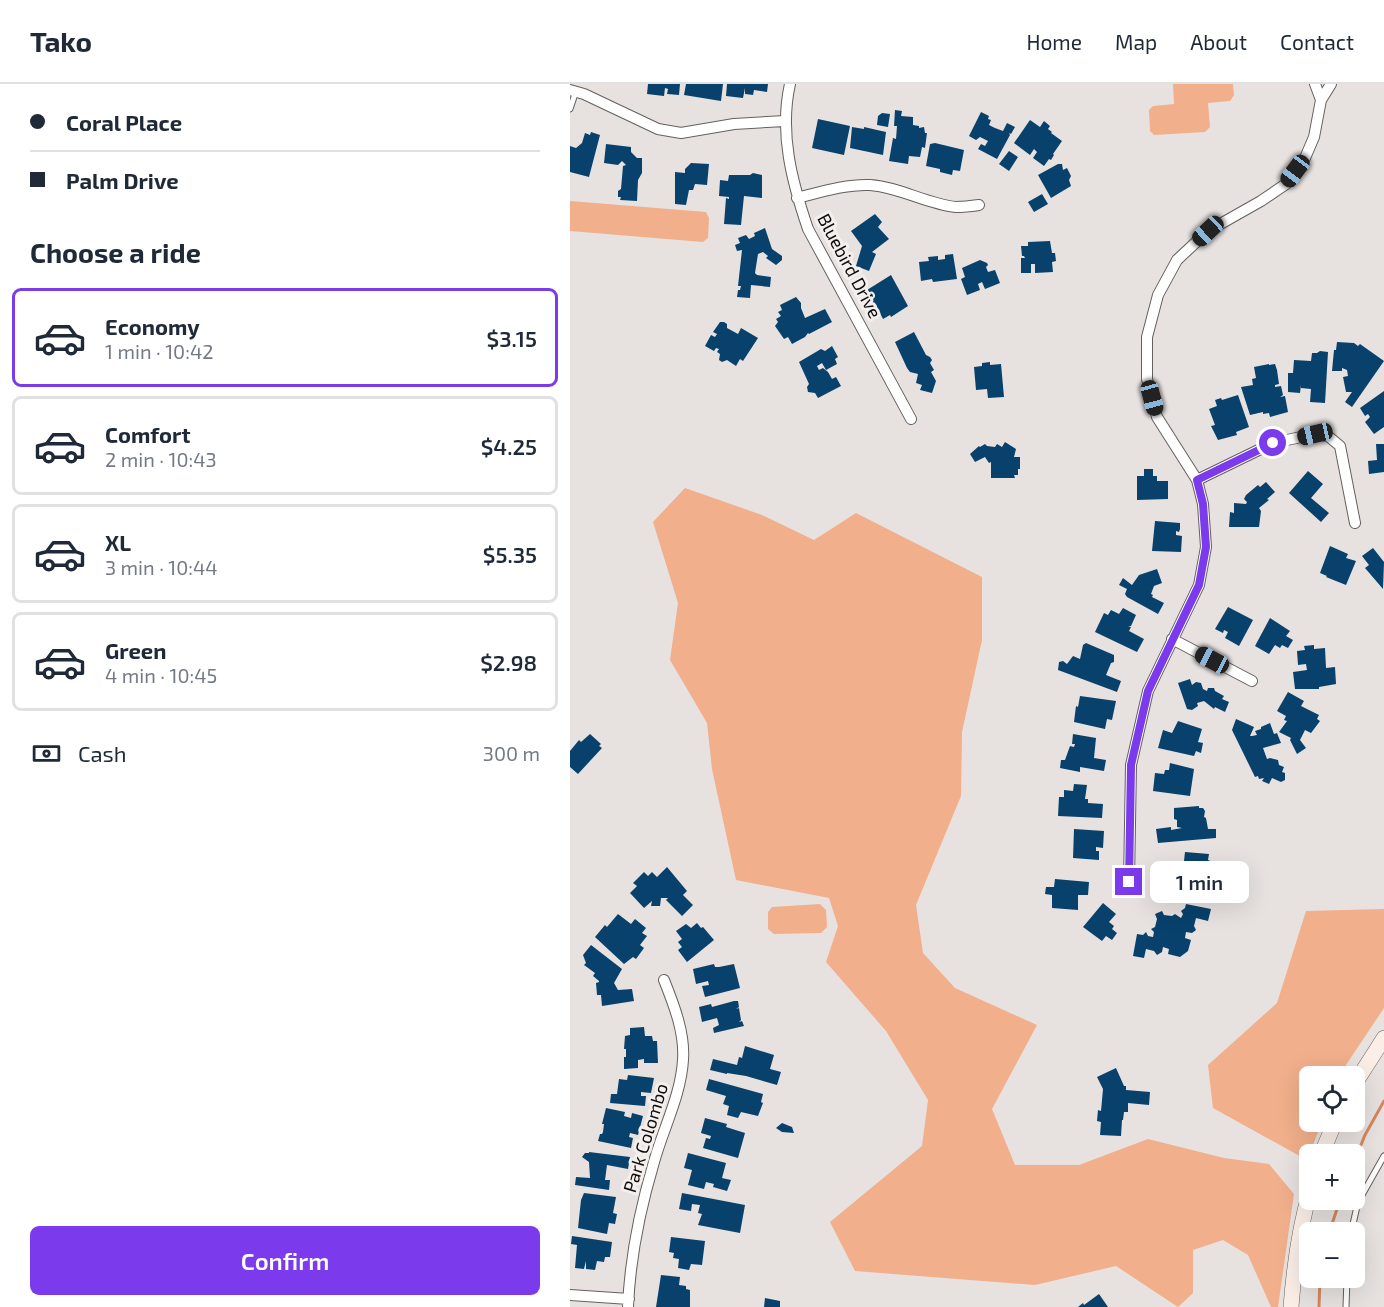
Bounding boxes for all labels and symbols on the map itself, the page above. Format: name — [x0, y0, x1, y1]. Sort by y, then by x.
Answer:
car — [1277, 151, 1313, 191]
street label: Bluebird Drive — [813, 209, 887, 322]
car — [1189, 212, 1227, 250]
car — [1139, 378, 1165, 418]
car — [1295, 421, 1335, 447]
route start — [1259, 429, 1286, 456]
car — [1192, 644, 1232, 676]
callout: 1 min — [1150, 861, 1249, 903]
route end — [1115, 868, 1142, 895]
street label: Park Colombo — [618, 1080, 672, 1195]

